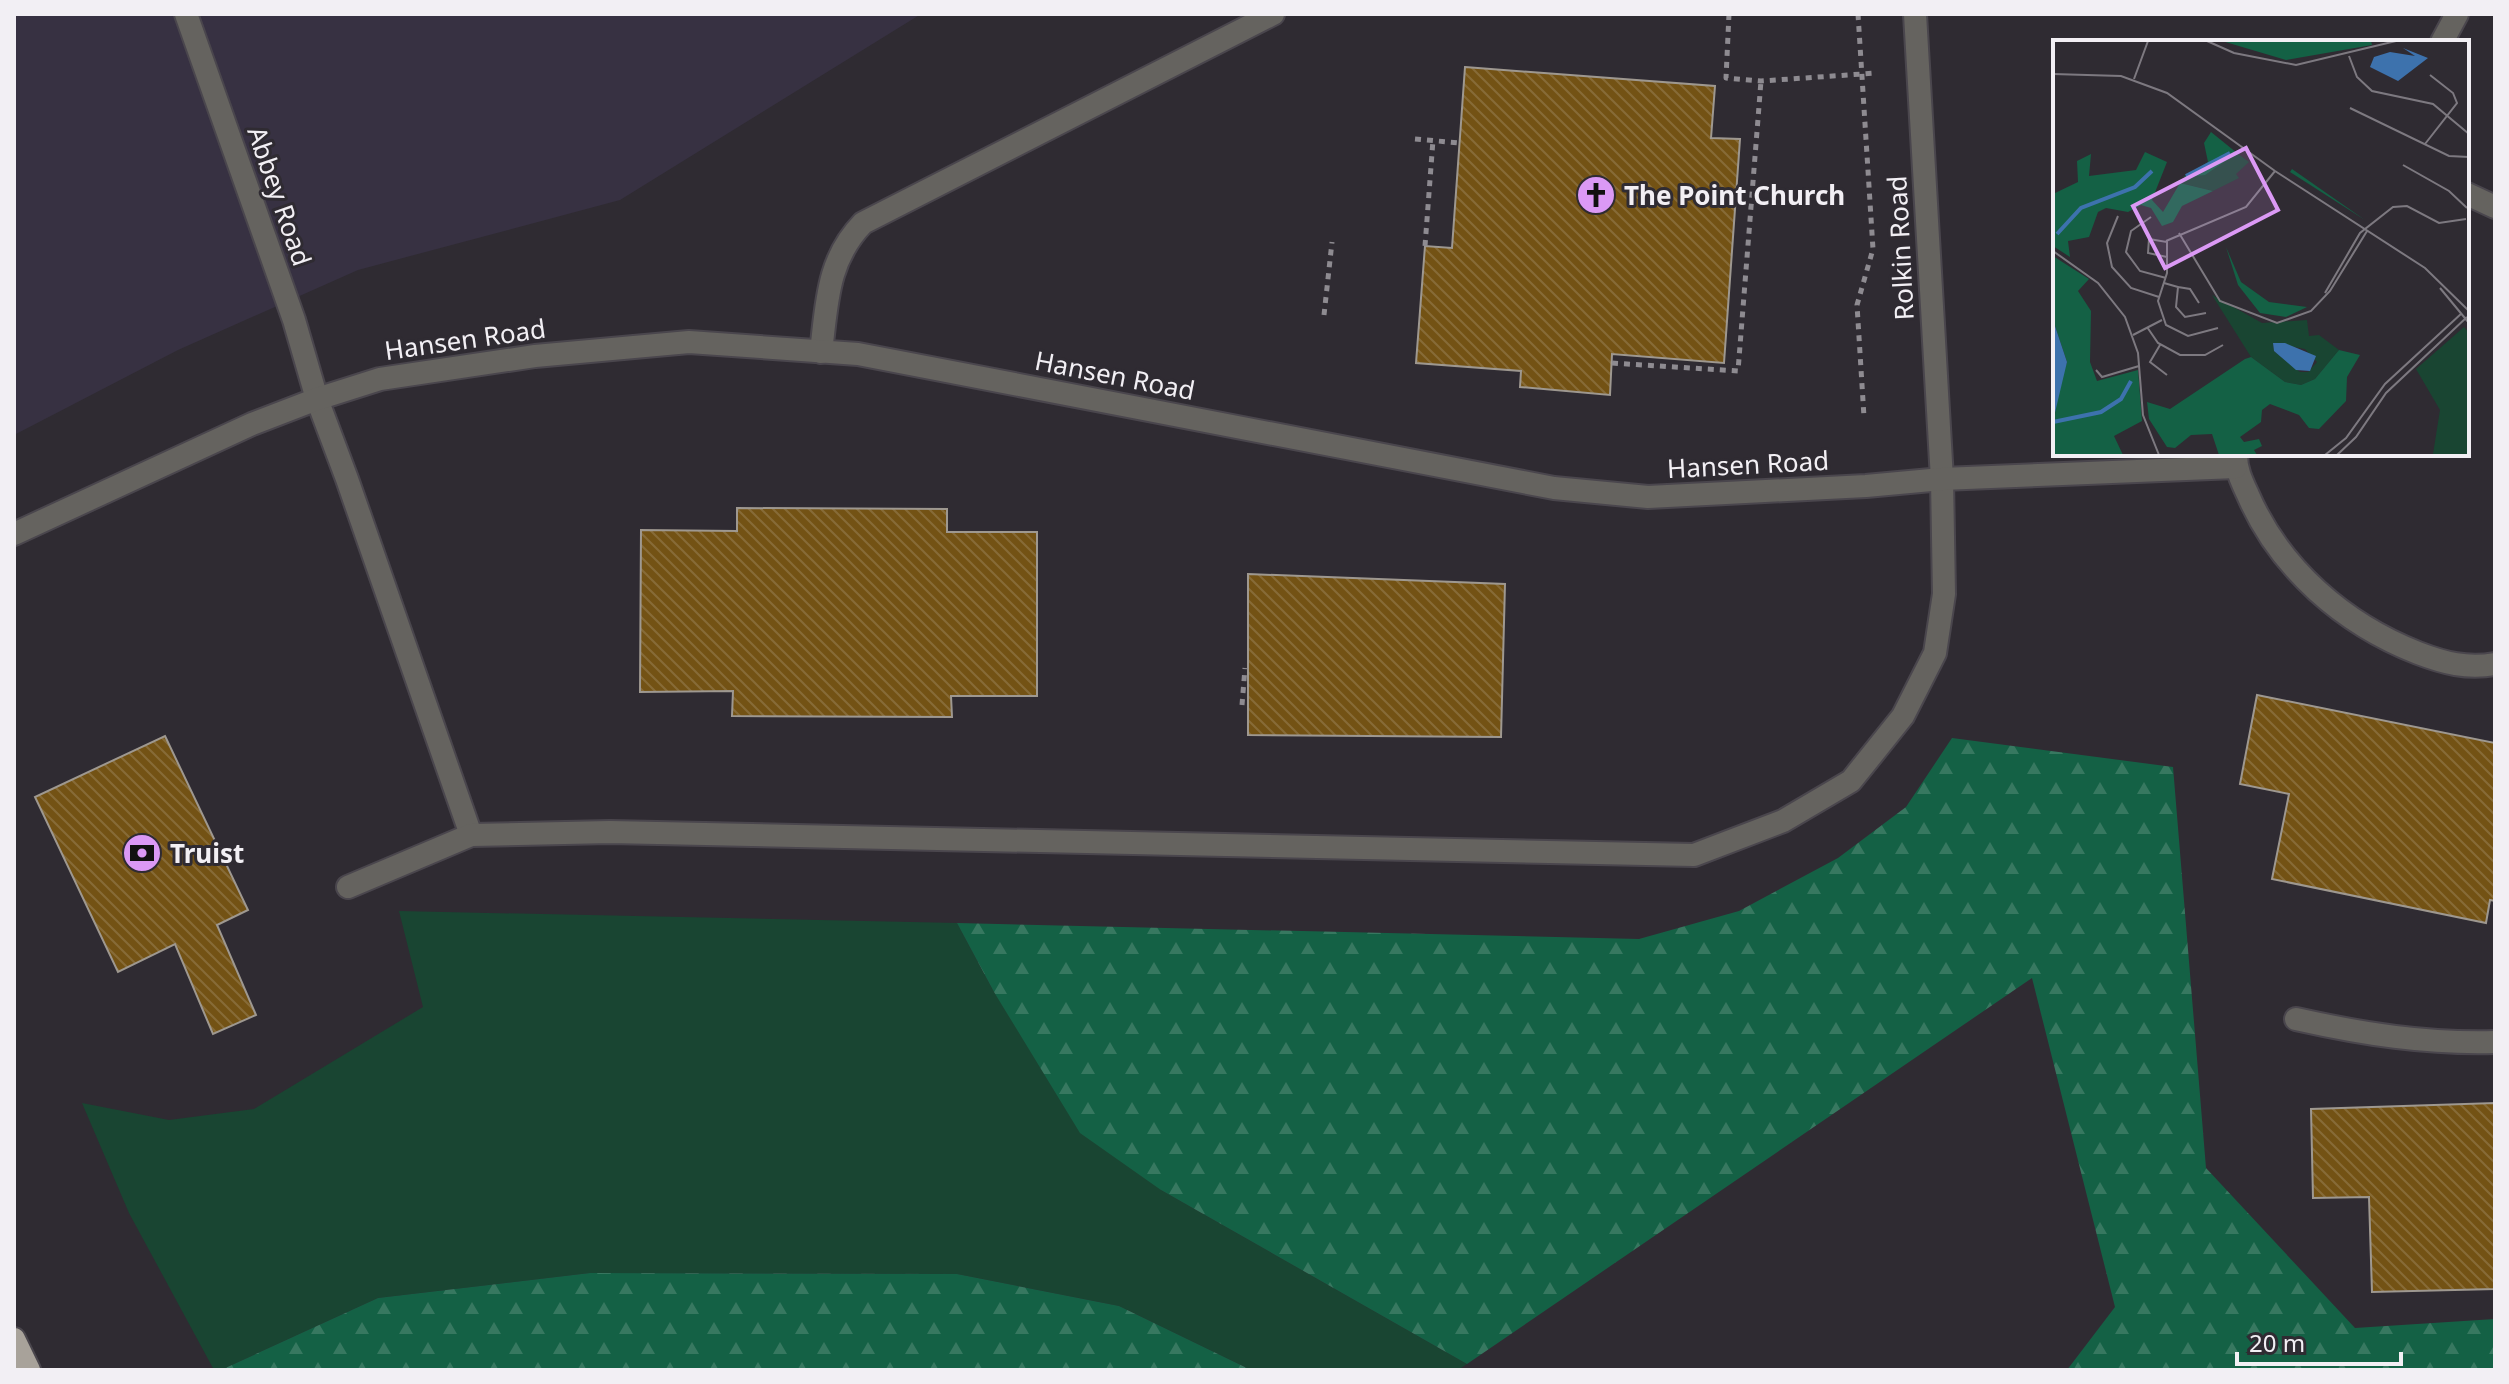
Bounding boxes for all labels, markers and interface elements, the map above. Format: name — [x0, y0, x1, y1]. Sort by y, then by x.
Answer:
inset map — [2053, 40, 2469, 456]
street label: Abbey Road — [239, 121, 321, 271]
church icon: The Point Church — [1575, 174, 1617, 216]
street label: Rolkin Road — [1878, 175, 1922, 321]
place label: The Point Church — [1624, 177, 1845, 213]
street label: Hansen Road — [382, 310, 548, 368]
street label: Hansen Road — [1032, 342, 1198, 408]
street label: Hansen Road — [1666, 442, 1830, 486]
bank icon: Truist — [121, 832, 163, 874]
place label: Truist — [170, 835, 244, 871]
scale bar — [2237, 1316, 2401, 1366]
text: 20 m — [2249, 1326, 2305, 1359]

